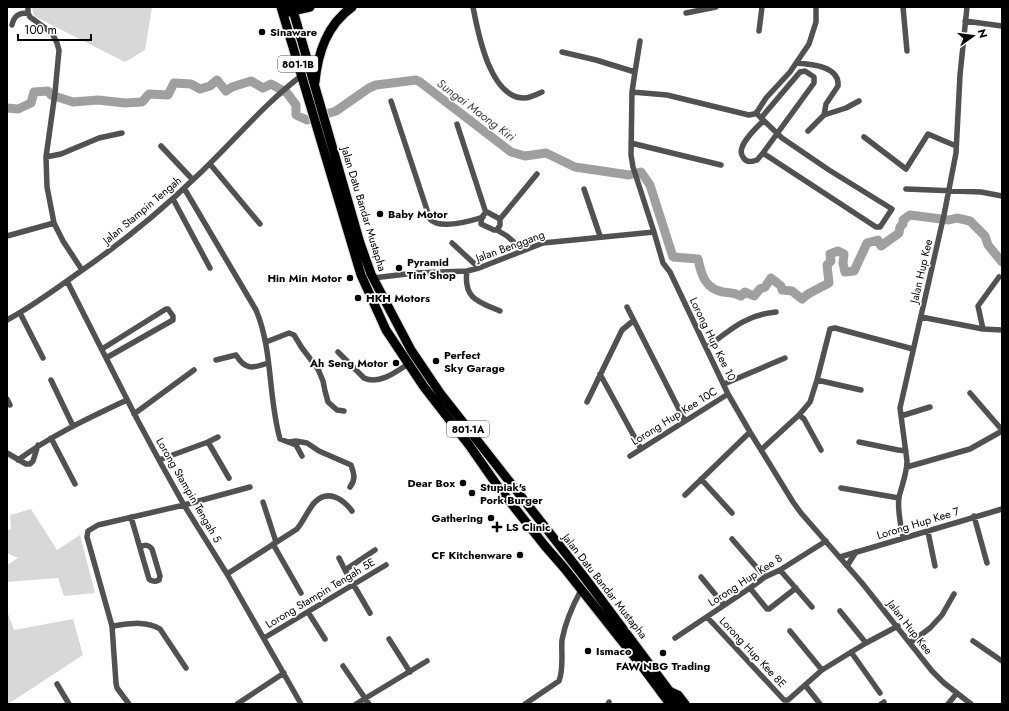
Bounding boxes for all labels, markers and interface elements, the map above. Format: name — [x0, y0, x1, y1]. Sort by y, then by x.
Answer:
scale bar — [18, 16, 91, 42]
north arrow — [953, 16, 993, 56]
text: 100 m — [24, 21, 57, 39]
place label: Sinaware — [270, 24, 317, 40]
marker: Sinaware — [257, 27, 267, 37]
text: N — [974, 27, 992, 40]
road number: 801-1B — [278, 56, 318, 72]
water label: Sungai Maong Kiri — [433, 75, 520, 146]
street label: Jalan Datu Bandar Mustapha — [337, 143, 391, 273]
street label: Jalan Stampin Tengah — [98, 172, 185, 249]
place label: Baby Motor — [388, 206, 448, 222]
marker: Baby Motor — [375, 209, 385, 219]
street label: Jalan Benggang — [471, 226, 547, 267]
street label: Jalan Hup Kee — [905, 237, 936, 307]
place label: Pyramid Tint Shop — [407, 254, 456, 283]
marker: Pyramid Tint Shop — [394, 263, 404, 273]
place label: Hin Min Motor — [267, 270, 342, 286]
marker: Hin Min Motor — [345, 273, 355, 283]
place label: HKH Motors — [366, 290, 430, 306]
marker: HKH Motors — [353, 293, 363, 303]
street label: Lorong Hup Kee 10 — [686, 295, 740, 384]
place label: Perfect Sky Garage — [444, 347, 505, 376]
place label: Ah Seng Motor — [309, 355, 388, 371]
marker: Perfect Sky Garage — [431, 356, 441, 366]
marker: Ah Seng Motor — [391, 358, 401, 368]
street label: Lorong Hup Kee 10C — [628, 383, 720, 449]
road number: 801-1A — [447, 421, 489, 437]
street label: Lorong Stampin Tengah 5 — [152, 434, 226, 546]
place label: Dear Box — [407, 475, 455, 491]
marker: Dear Box — [458, 478, 468, 488]
place label: Stupiak's Pork Burger — [480, 479, 543, 508]
marker: Stupiak's Pork Burger — [467, 488, 477, 498]
street label: Lorong Hup Kee 7 — [875, 503, 961, 543]
place label: Gathering — [431, 510, 483, 526]
marker: Gathering — [486, 513, 496, 523]
place label: LS Clinic — [506, 519, 551, 535]
marker: LS Clinic — [491, 521, 503, 533]
street label: Jalan Datu Bandar Mustapha — [558, 528, 651, 642]
place label: CF Kitchenware — [431, 547, 512, 563]
marker: CF Kitchenware — [515, 550, 525, 560]
street label: Lorong Hup Kee 8 — [705, 550, 785, 610]
street label: Lorong Stampin Tengah 5E — [262, 554, 378, 632]
street label: Jalan Hup Kee — [882, 595, 937, 658]
street label: Lorong Hup Kee 8E — [716, 613, 790, 691]
place label: Ismaco — [596, 643, 632, 659]
marker: Ismaco — [583, 646, 593, 656]
marker: FAW NBG Trading — [658, 648, 668, 658]
place label: FAW NBG Trading — [616, 658, 710, 674]

